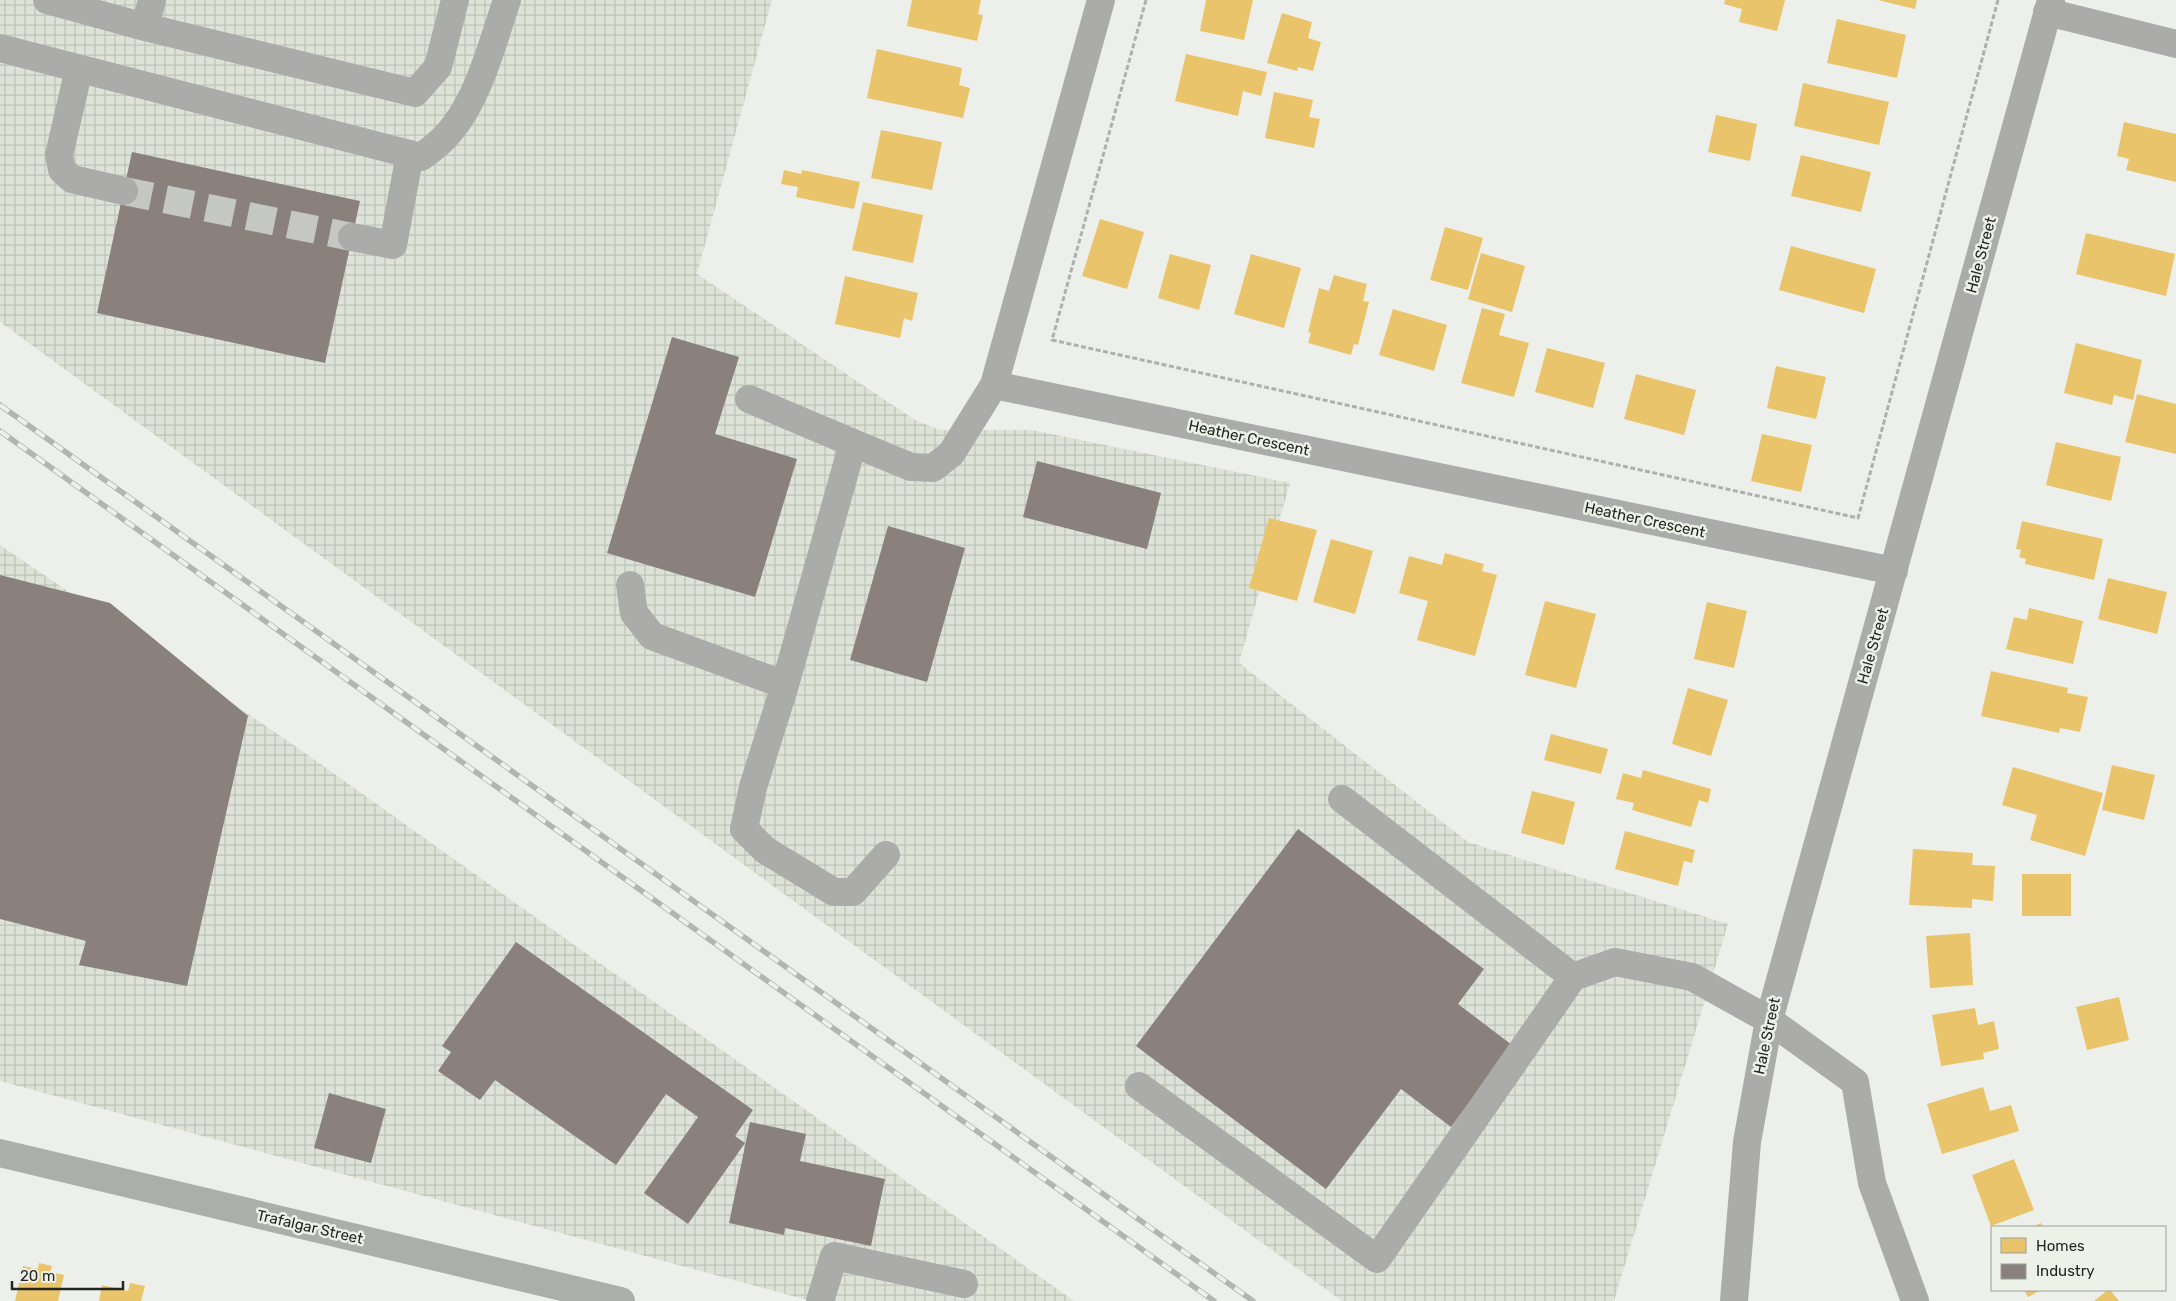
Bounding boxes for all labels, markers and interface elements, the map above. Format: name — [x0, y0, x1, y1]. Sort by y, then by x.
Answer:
street label: Hale Street — [1962, 215, 2000, 295]
street label: Heather Crescent — [1187, 416, 1311, 460]
street label: Heather Crescent — [1583, 498, 1707, 542]
street label: Hale Street — [1854, 606, 1892, 686]
street label: Hale Street — [1750, 996, 1784, 1076]
street label: Trafalgar Street — [255, 1206, 365, 1248]
legend — [1991, 1226, 2166, 1291]
text: Homes — [2036, 1237, 2085, 1255]
scale bar — [12, 1258, 124, 1290]
text: Industry — [2036, 1262, 2095, 1280]
text: 20 m — [20, 1267, 55, 1285]

